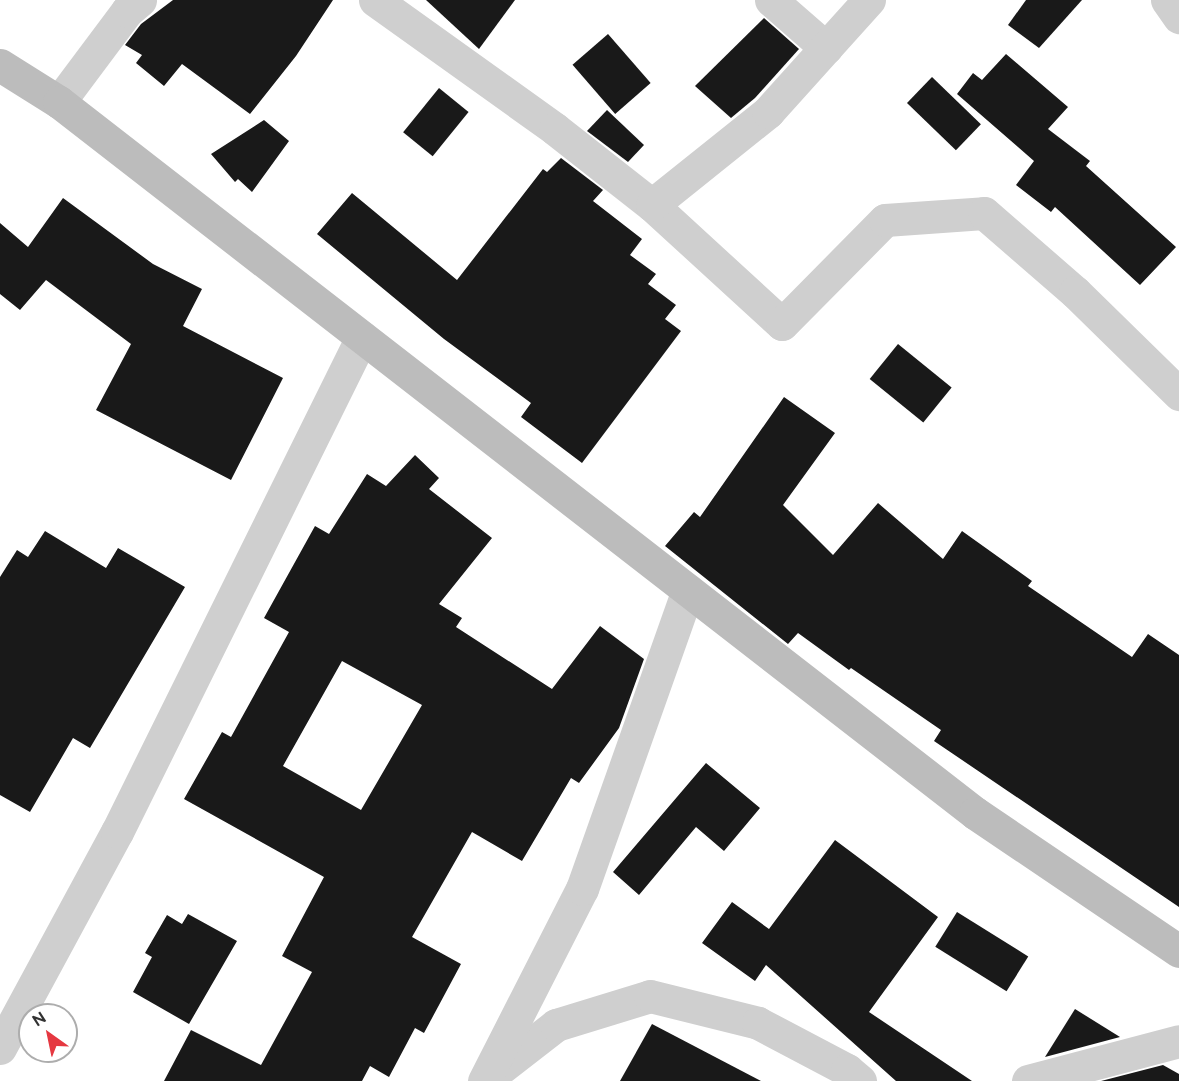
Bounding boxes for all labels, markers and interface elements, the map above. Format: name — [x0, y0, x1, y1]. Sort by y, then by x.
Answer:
north arrow — [18, 1003, 78, 1063]
text: N — [29, 1008, 49, 1030]

